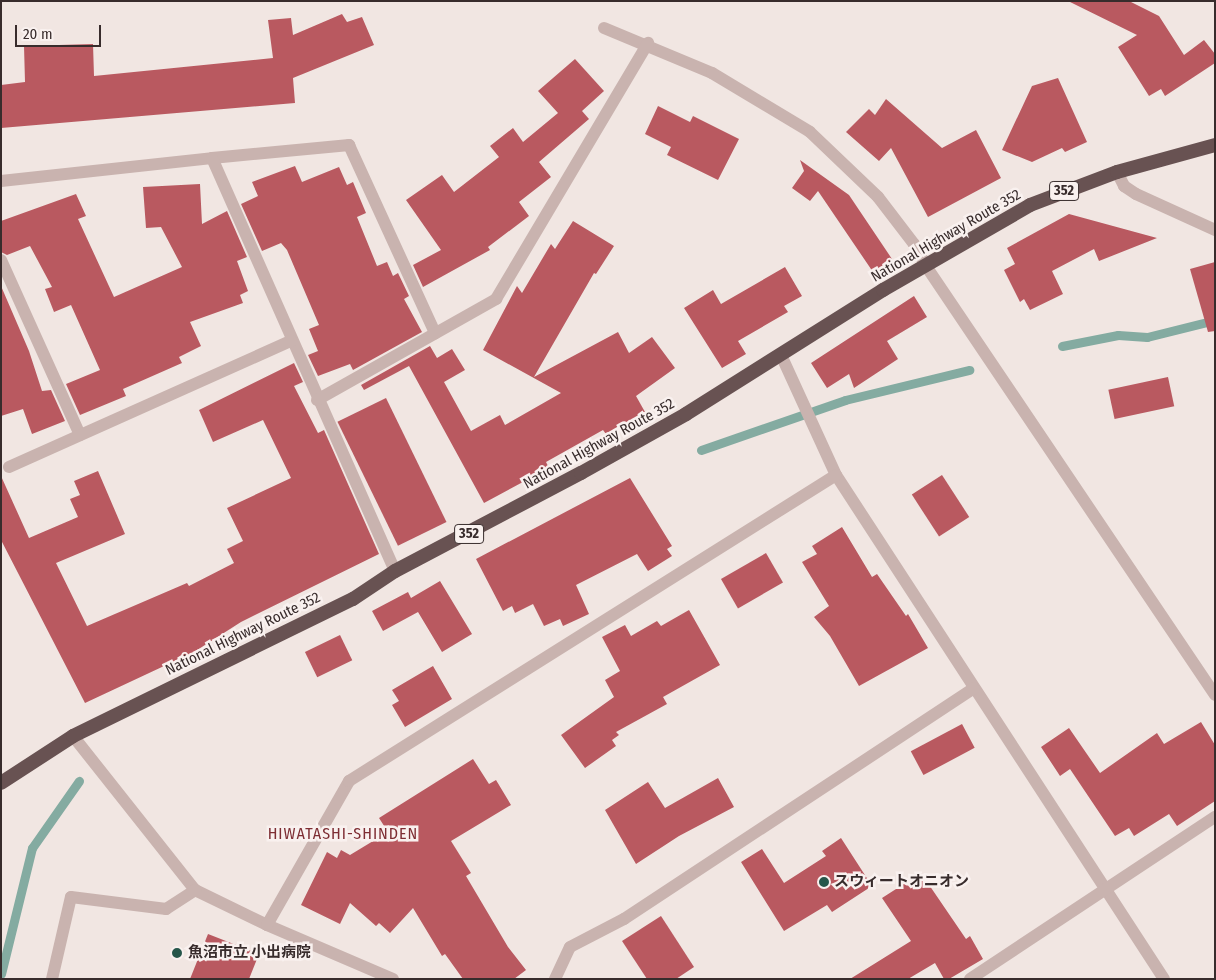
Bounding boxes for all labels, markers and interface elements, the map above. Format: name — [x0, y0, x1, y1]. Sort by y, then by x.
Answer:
scale bar — [18, 15, 104, 47]
text: 20 m — [23, 25, 53, 43]
road number: 352 — [1049, 180, 1079, 202]
street label: National Highway Route 352 — [868, 186, 1024, 286]
street label: National Highway Route 352 — [520, 395, 678, 493]
road number: 352 — [454, 522, 484, 546]
street label: National Highway Route 352 — [163, 589, 323, 679]
district label: HIWATASHI-SHINDEN — [266, 824, 420, 844]
place label: スウィートオニオン — [834, 873, 969, 891]
marker: スウィートオニオン — [818, 876, 830, 888]
place label: 魚沼市立 小出病院 — [188, 944, 311, 962]
marker: 魚沼市立 小出病院 — [170, 946, 184, 960]

